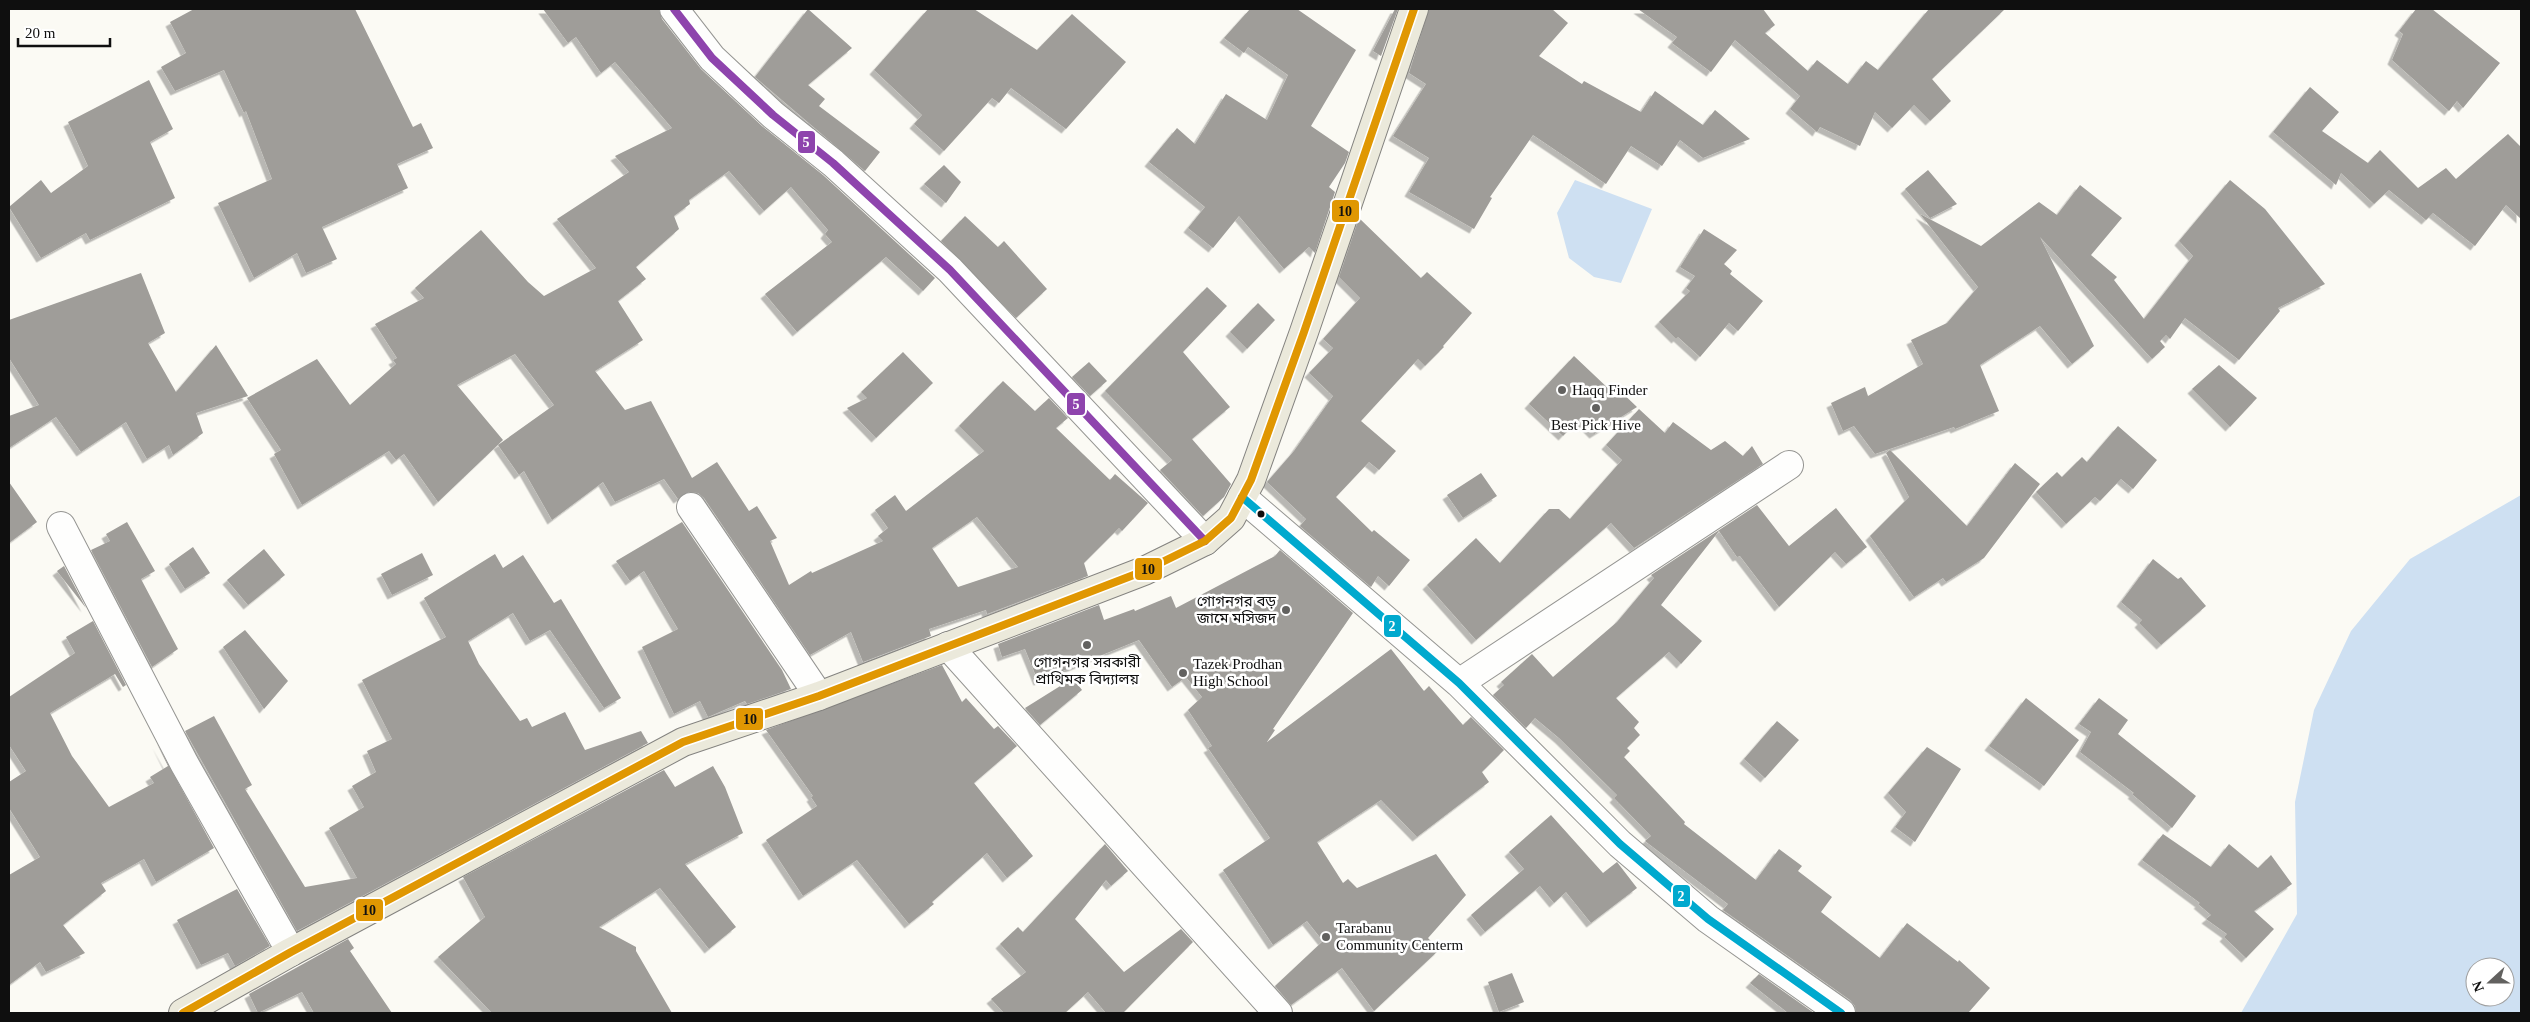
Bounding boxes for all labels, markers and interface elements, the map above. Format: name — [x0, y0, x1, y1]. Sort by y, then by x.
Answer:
scale bar — [18, 15, 110, 47]
text: 20 m — [25, 25, 56, 41]
line badge: 5 — [797, 130, 816, 154]
text: 5 — [803, 135, 810, 150]
line badge: 10 — [1331, 199, 1360, 223]
text: 10 — [1338, 204, 1352, 219]
place label: Haqq Finder — [1572, 382, 1647, 398]
marker: Haqq Finder — [1556, 384, 1568, 396]
line badge: 5 — [1066, 392, 1086, 416]
text: 5 — [1073, 397, 1080, 412]
marker: Best Pick Hive — [1590, 402, 1602, 414]
place label: Best Pick Hive — [1551, 417, 1641, 433]
unlabelled marker — [1256, 509, 1266, 519]
line badge: 10 — [1134, 557, 1163, 581]
text: 10 — [1141, 562, 1155, 577]
place label: গোগনগর বড় জামে মসিজদ — [1196, 593, 1277, 626]
marker: গোগনগর বড় জামে মসিজদ — [1280, 604, 1292, 616]
line badge: 2 — [1383, 614, 1402, 638]
text: 2 — [1389, 619, 1396, 634]
marker: গোগনগর সরকারী প্রাথিমক বিদ্যালয় — [1081, 639, 1093, 651]
place label: গোগনগর সরকারী প্রাথিমক বিদ্যালয় — [1034, 654, 1141, 687]
place label: Tazek Prodhan High School — [1193, 656, 1283, 689]
marker: Tazek Prodhan High School — [1177, 667, 1189, 679]
line badge: 10 — [735, 707, 764, 731]
text: 10 — [743, 712, 757, 727]
line badge: 2 — [1672, 884, 1691, 908]
text: 2 — [1678, 889, 1685, 904]
line badge: 10 — [355, 898, 384, 922]
text: 10 — [362, 903, 376, 918]
place label: Tarabanu Community Centerm — [1336, 920, 1463, 953]
marker: Tarabanu Community Centerm — [1320, 931, 1332, 943]
north arrow — [2465, 957, 2515, 1007]
text: N — [2470, 979, 2487, 994]

